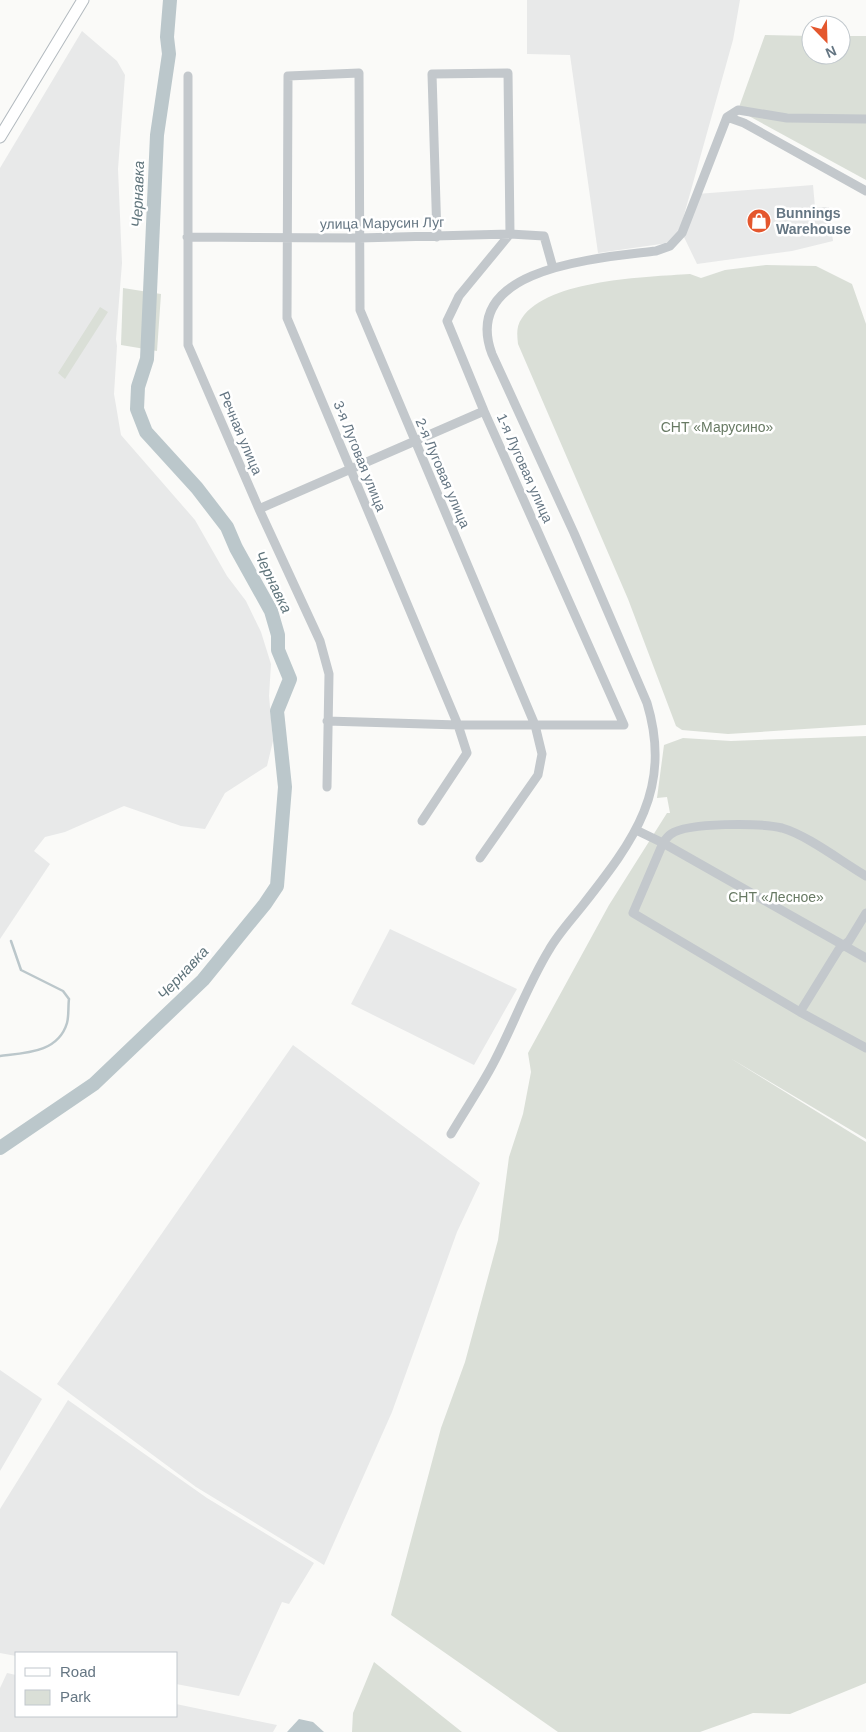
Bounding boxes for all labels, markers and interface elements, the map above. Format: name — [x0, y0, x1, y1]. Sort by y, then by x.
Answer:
north arrow — [801, 15, 851, 65]
text: N — [823, 43, 839, 61]
water label: Чернавка — [128, 160, 147, 228]
place label: Bunnings Warehouse — [776, 205, 851, 237]
shop icon: Bunnings Warehouse — [746, 208, 772, 234]
street label: улица Марусин Луг — [320, 214, 444, 232]
street label: Речная улица — [216, 389, 266, 477]
street label: 3-я Луговая улица — [331, 398, 390, 514]
street label: 1-я Луговая улица — [494, 411, 556, 525]
street label: 2-я Луговая улица — [413, 416, 473, 531]
park label: СНТ «Марусино» — [661, 419, 774, 435]
water label: Чернавка — [251, 548, 296, 615]
park label: СНТ «Лесное» — [728, 889, 824, 905]
water label: Чернавка — [154, 942, 212, 1003]
legend — [15, 1652, 178, 1717]
text: Road — [60, 1663, 96, 1680]
text: Park — [60, 1688, 91, 1705]

